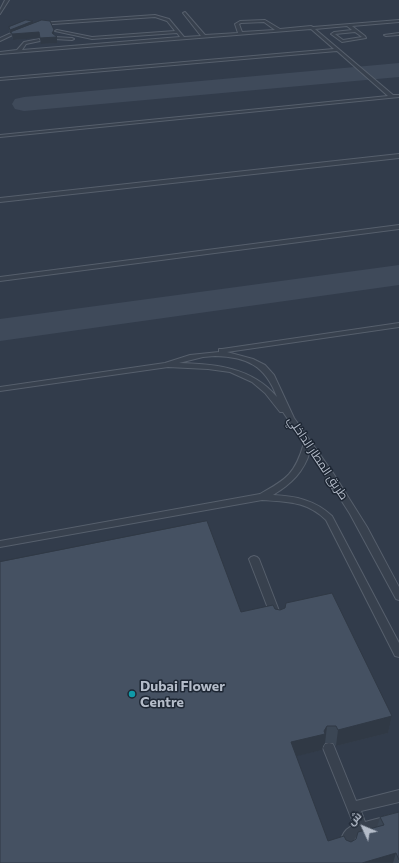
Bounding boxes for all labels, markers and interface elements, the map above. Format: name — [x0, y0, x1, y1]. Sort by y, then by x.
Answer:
street label: طريق المطار الداخلي — [285, 413, 351, 503]
place label: Dubai Flower Centre — [140, 678, 225, 710]
marker: Dubai Flower Centre — [127, 689, 137, 699]
north arrow — [343, 807, 383, 847]
text: ش — [344, 809, 364, 828]

